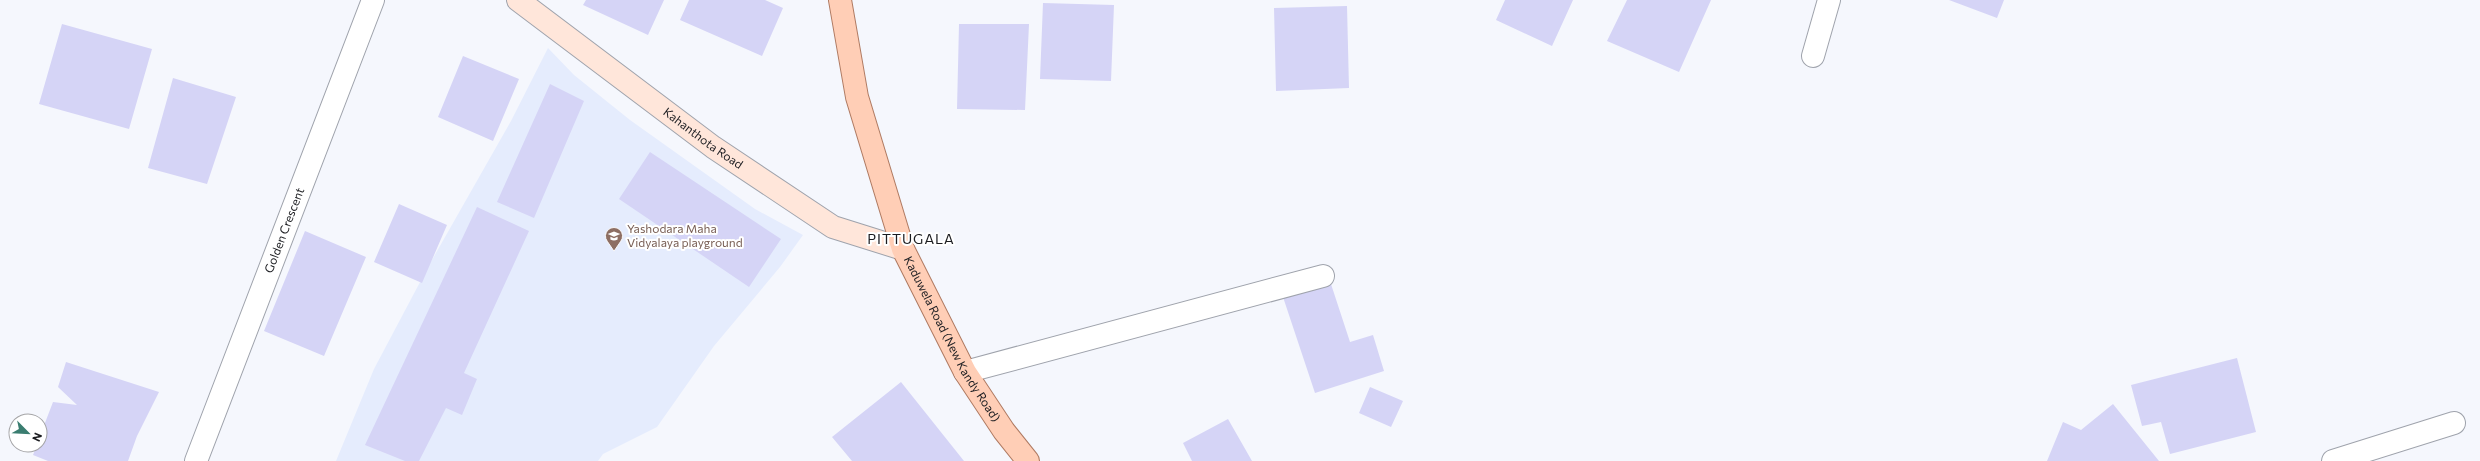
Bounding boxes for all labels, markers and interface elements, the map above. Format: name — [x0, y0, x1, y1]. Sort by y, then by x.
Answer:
street label: Kahanthota Road — [661, 104, 746, 171]
street label: Golden Crescent — [261, 185, 306, 275]
place label: Yashodara Maha Vidyalaya playground — [627, 221, 743, 249]
school or university icon: Yashodara Maha Vidyalaya playground — [604, 226, 624, 251]
district label: PITTUGALA — [867, 230, 955, 247]
street label: Kaduwela Road (New Kandy Road) — [902, 254, 1004, 424]
north arrow — [8, 413, 48, 453]
text: N — [30, 431, 45, 444]

